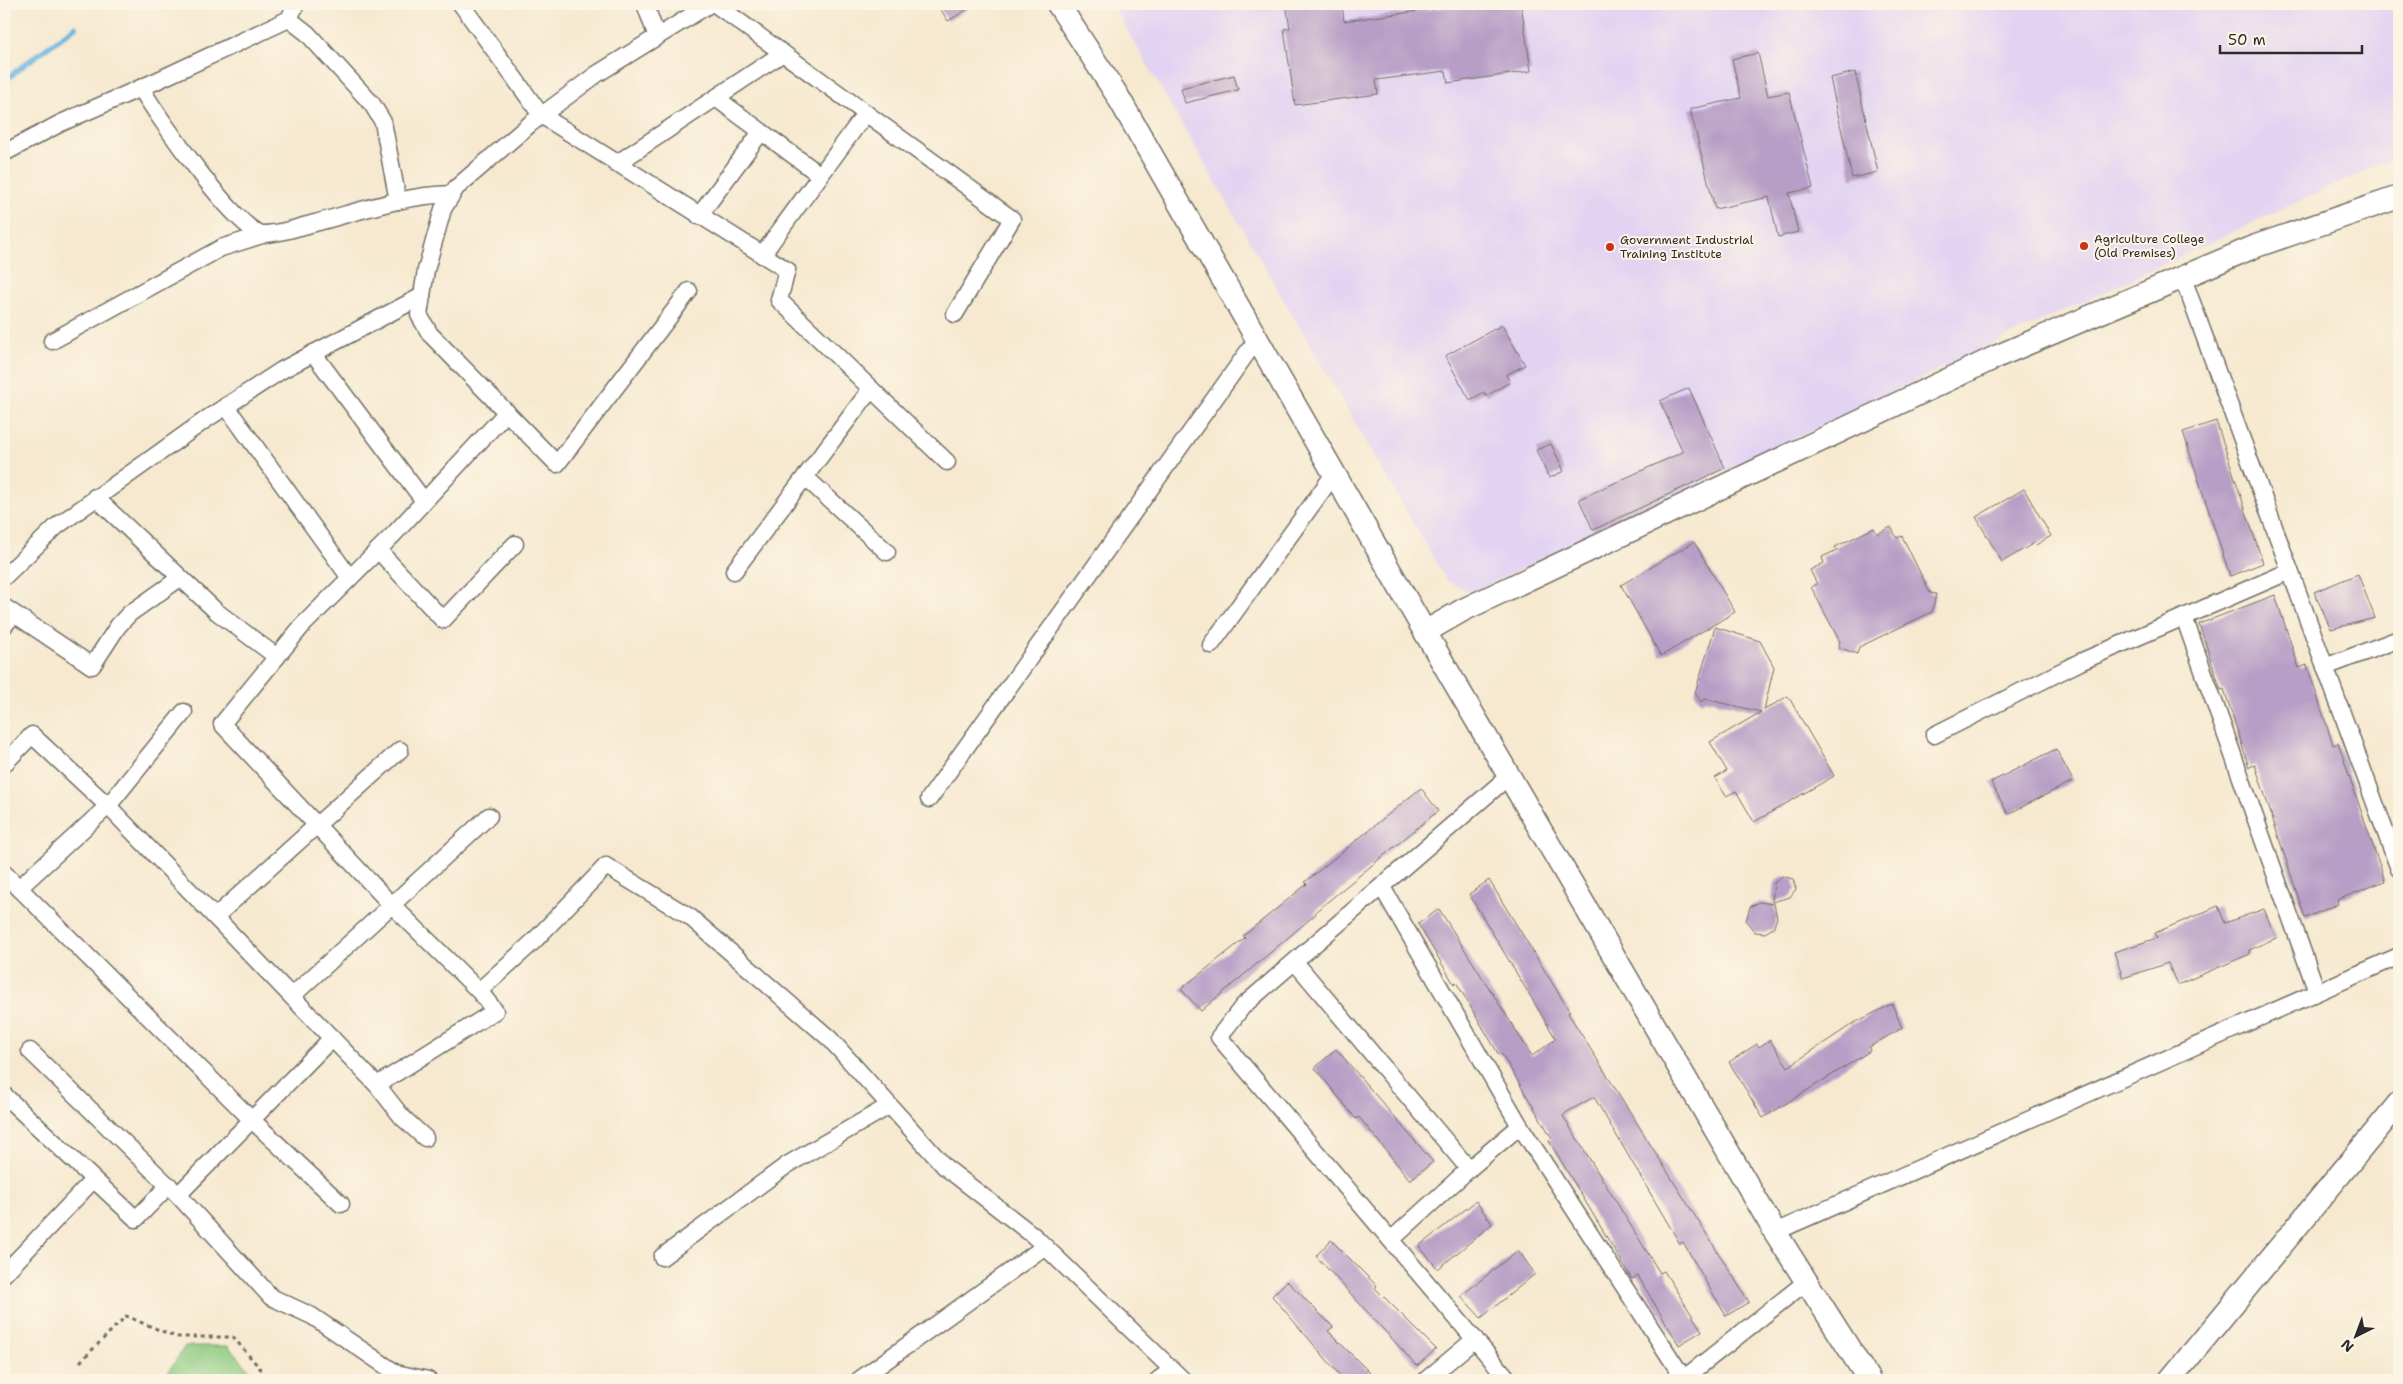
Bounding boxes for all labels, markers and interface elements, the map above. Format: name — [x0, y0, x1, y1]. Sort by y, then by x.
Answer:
scale bar — [2220, 22, 2363, 54]
text: 50 m — [2228, 30, 2266, 50]
place label: Agriculture College (Old Premises) — [2094, 231, 2205, 261]
place label: Government Industrial Training Institute — [1620, 232, 1754, 262]
marker: Agriculture College (Old Premises) — [2078, 240, 2090, 252]
marker: Government Industrial Training Institute — [1604, 241, 1616, 253]
north arrow — [2330, 1312, 2380, 1362]
text: N — [2337, 1335, 2357, 1356]

